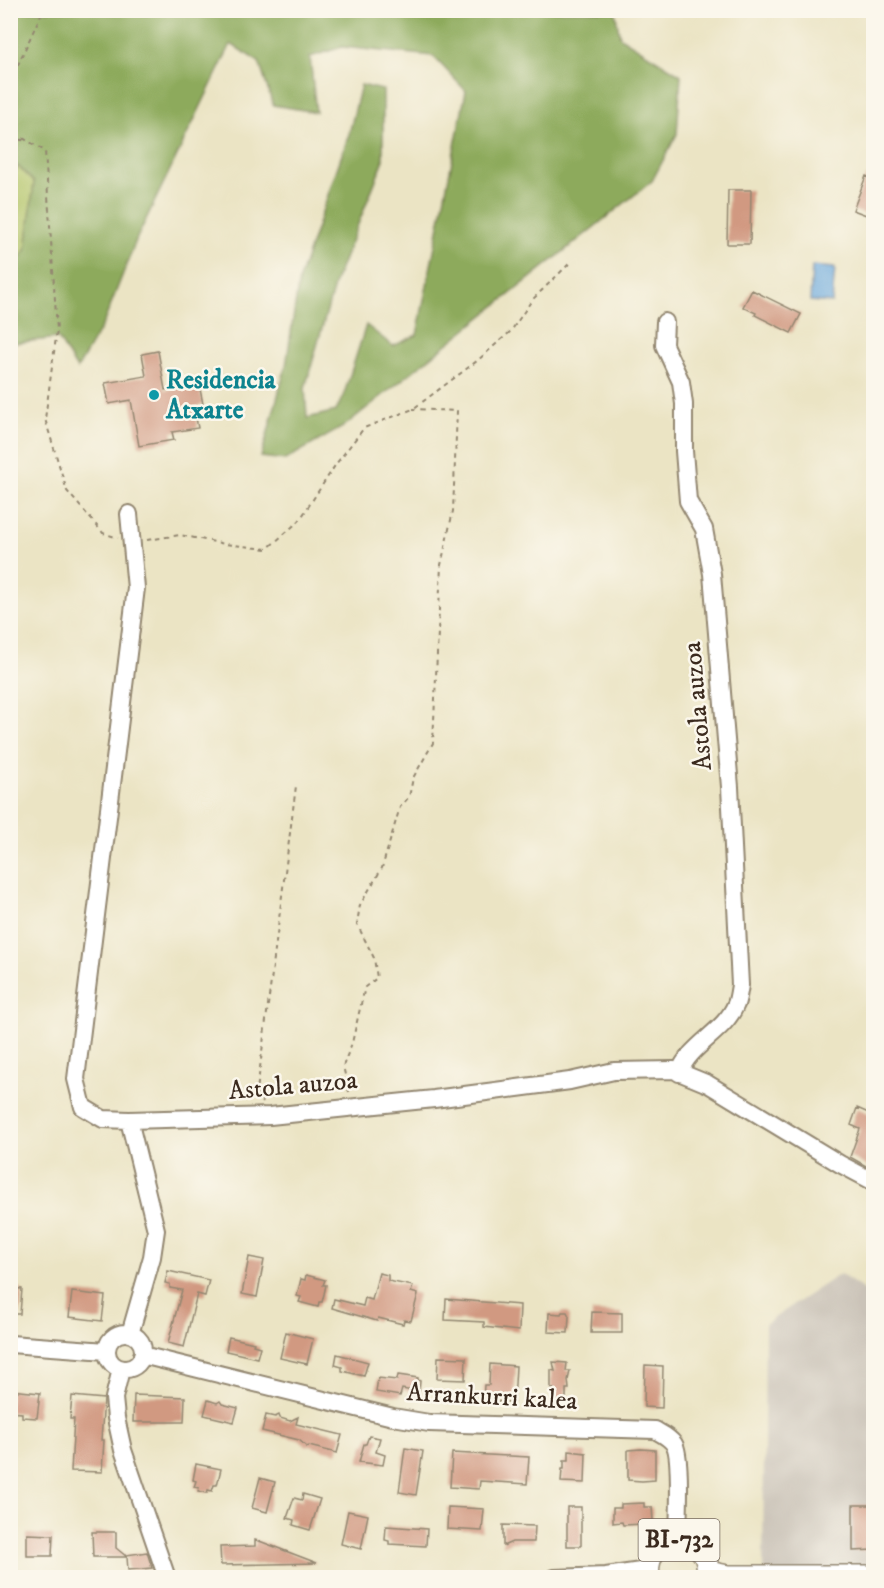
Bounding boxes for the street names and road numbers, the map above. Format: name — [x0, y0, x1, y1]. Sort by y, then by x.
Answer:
street label: Astola auzoa — [676, 640, 720, 772]
street label: Astola auzoa — [227, 1064, 359, 1108]
street label: Arrankurri kalea — [406, 1376, 578, 1418]
road number: BI-732 — [638, 1519, 720, 1561]

